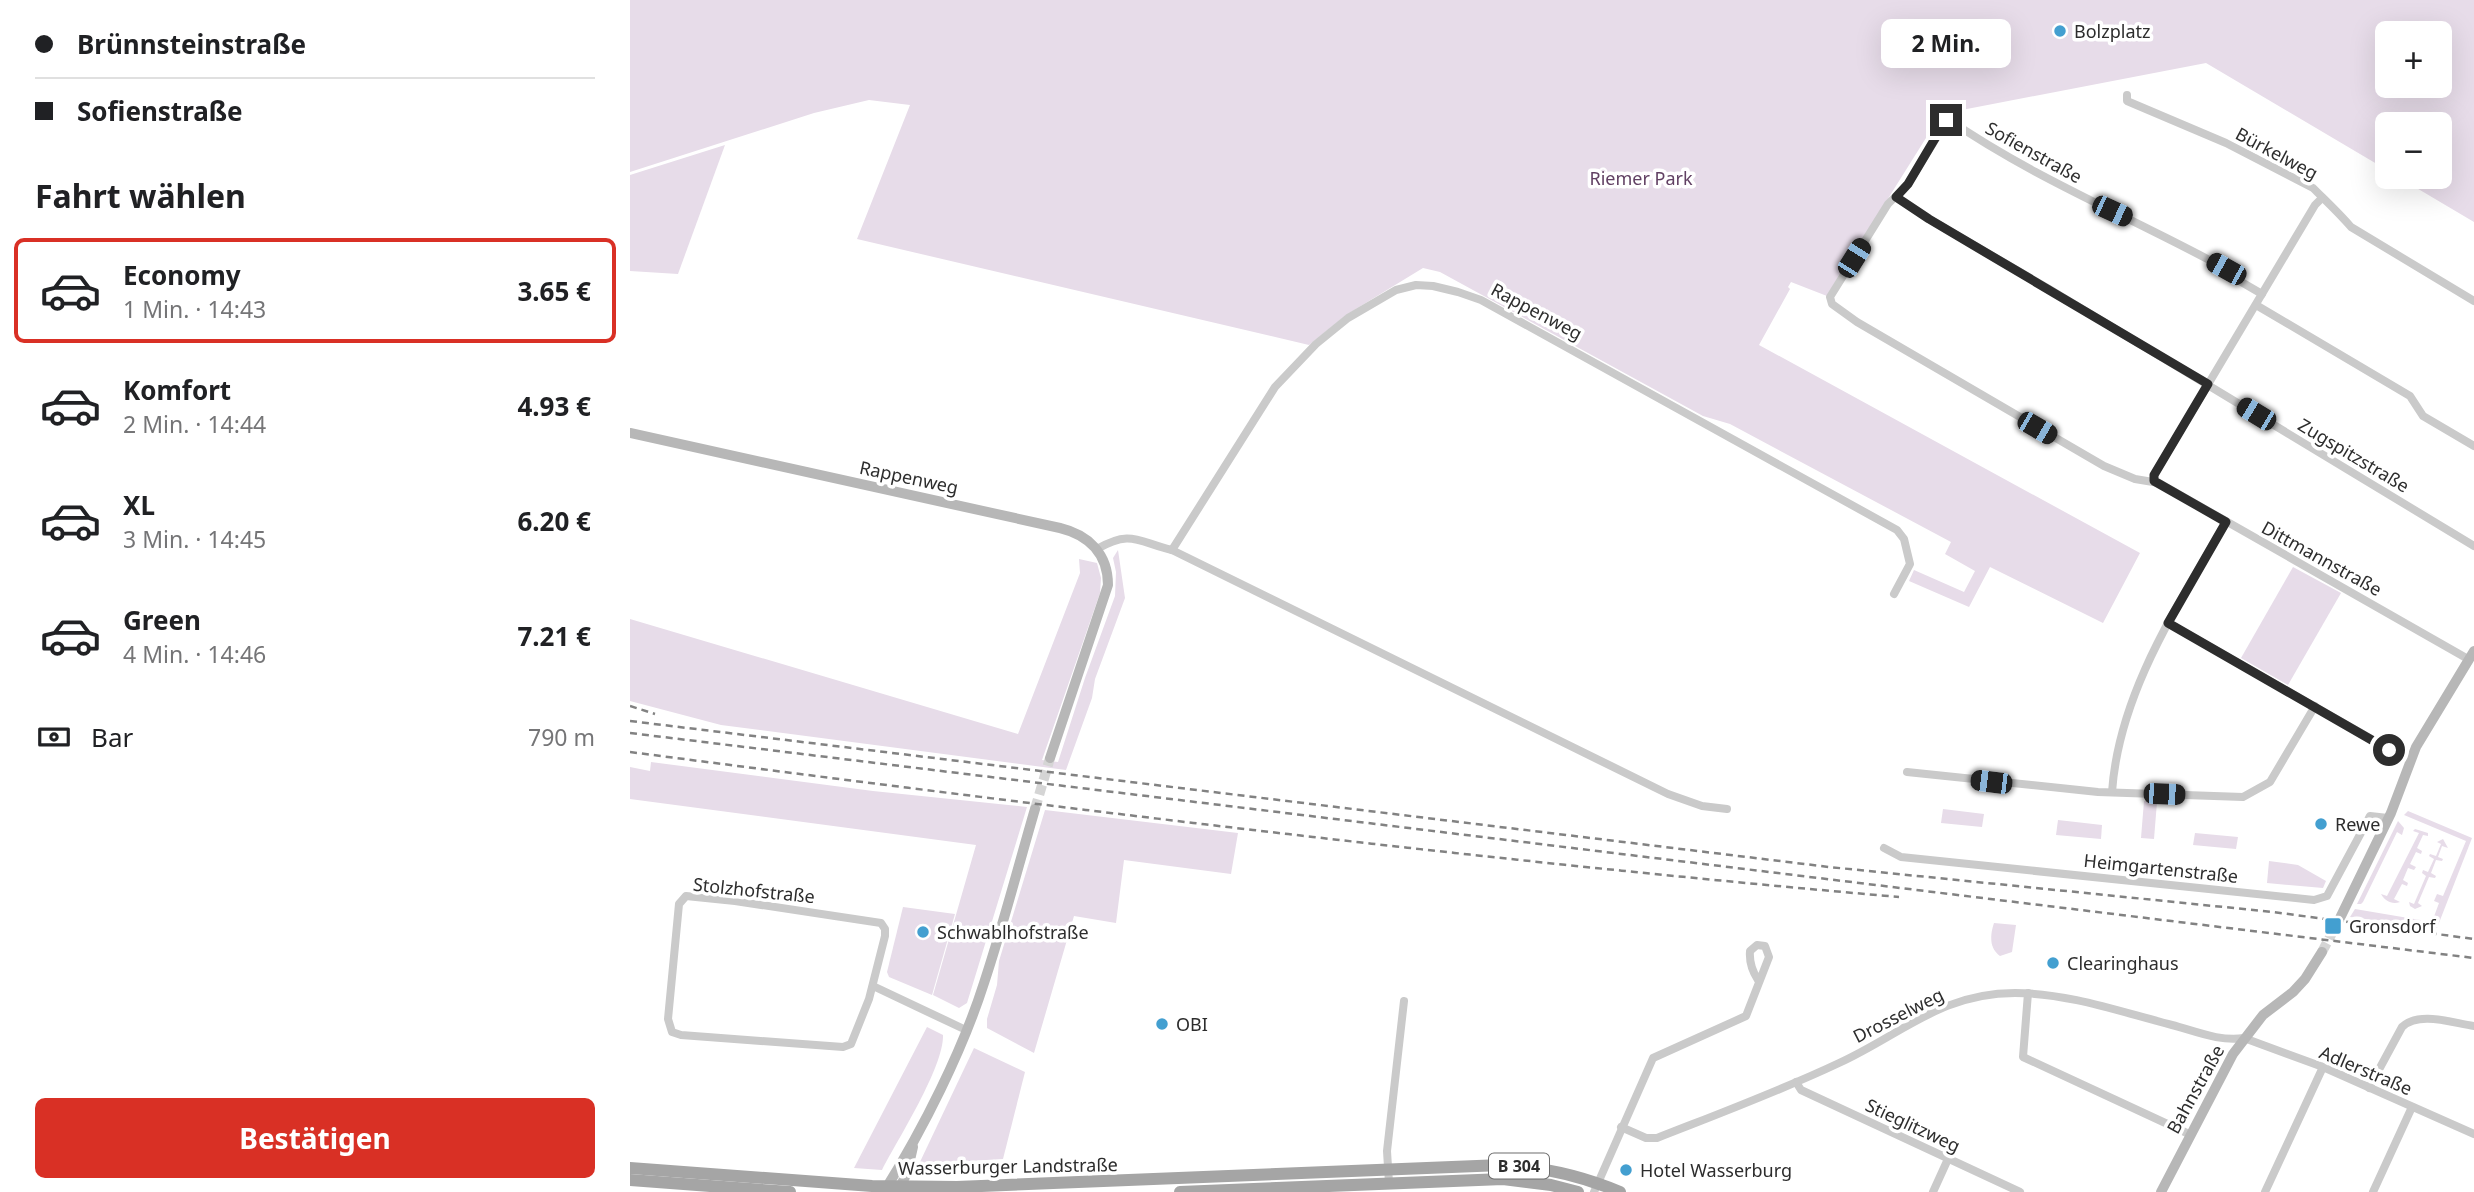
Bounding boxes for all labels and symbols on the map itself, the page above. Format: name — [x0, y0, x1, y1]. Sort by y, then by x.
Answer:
callout: 2 Min. — [1881, 18, 2011, 68]
place label: Bolzplatz — [2074, 19, 2150, 43]
marker: Bolzplatz — [2052, 23, 2068, 39]
route end — [1930, 104, 1962, 136]
street label: Sofienstraße — [1982, 116, 2086, 188]
street label: Bürkelweg — [2232, 121, 2322, 185]
park label: Riemer Park — [1589, 166, 1693, 190]
car — [2089, 193, 2136, 229]
car — [1834, 235, 1875, 281]
car — [2203, 250, 2250, 288]
street label: Rappenweg — [1487, 277, 1587, 345]
car — [2233, 394, 2280, 434]
car — [2014, 408, 2061, 448]
street label: Zugspitzstraße — [2294, 412, 2414, 498]
street label: Rappenweg — [858, 455, 960, 499]
street label: Dittmannstraße — [2258, 515, 2386, 601]
route start — [2373, 734, 2405, 766]
car — [1969, 769, 2014, 795]
car — [2143, 783, 2186, 805]
place label: Rewe — [2335, 812, 2380, 836]
marker: Rewe — [2313, 816, 2329, 832]
street label: Heimgartenstraße — [2083, 848, 2239, 888]
street label: Stolzhofstraße — [692, 872, 816, 908]
place label: Gronsdorf — [2349, 914, 2436, 938]
marker: Gronsdorf — [2323, 916, 2343, 936]
place label: Schwablhofstraße — [937, 920, 1089, 944]
marker: Schwablhofstraße — [915, 924, 931, 940]
place label: Clearinghaus — [2067, 951, 2179, 975]
marker: Clearinghaus — [2045, 955, 2061, 971]
street label: Drosselweg — [1849, 982, 1947, 1048]
place label: OBI — [1176, 1012, 1208, 1036]
marker: OBI — [1154, 1016, 1170, 1032]
street label: Bahnstraße — [2161, 1040, 2229, 1138]
street label: Adlerstraße — [2316, 1040, 2416, 1100]
street label: Stieglitzweg — [1862, 1093, 1964, 1157]
street label: Wasserburger Landstraße — [898, 1152, 1118, 1180]
road number: B 304 — [1489, 1154, 1549, 1178]
place label: Hotel Wasserburg — [1640, 1158, 1792, 1182]
marker: Hotel Wasserburg — [1618, 1162, 1634, 1178]

